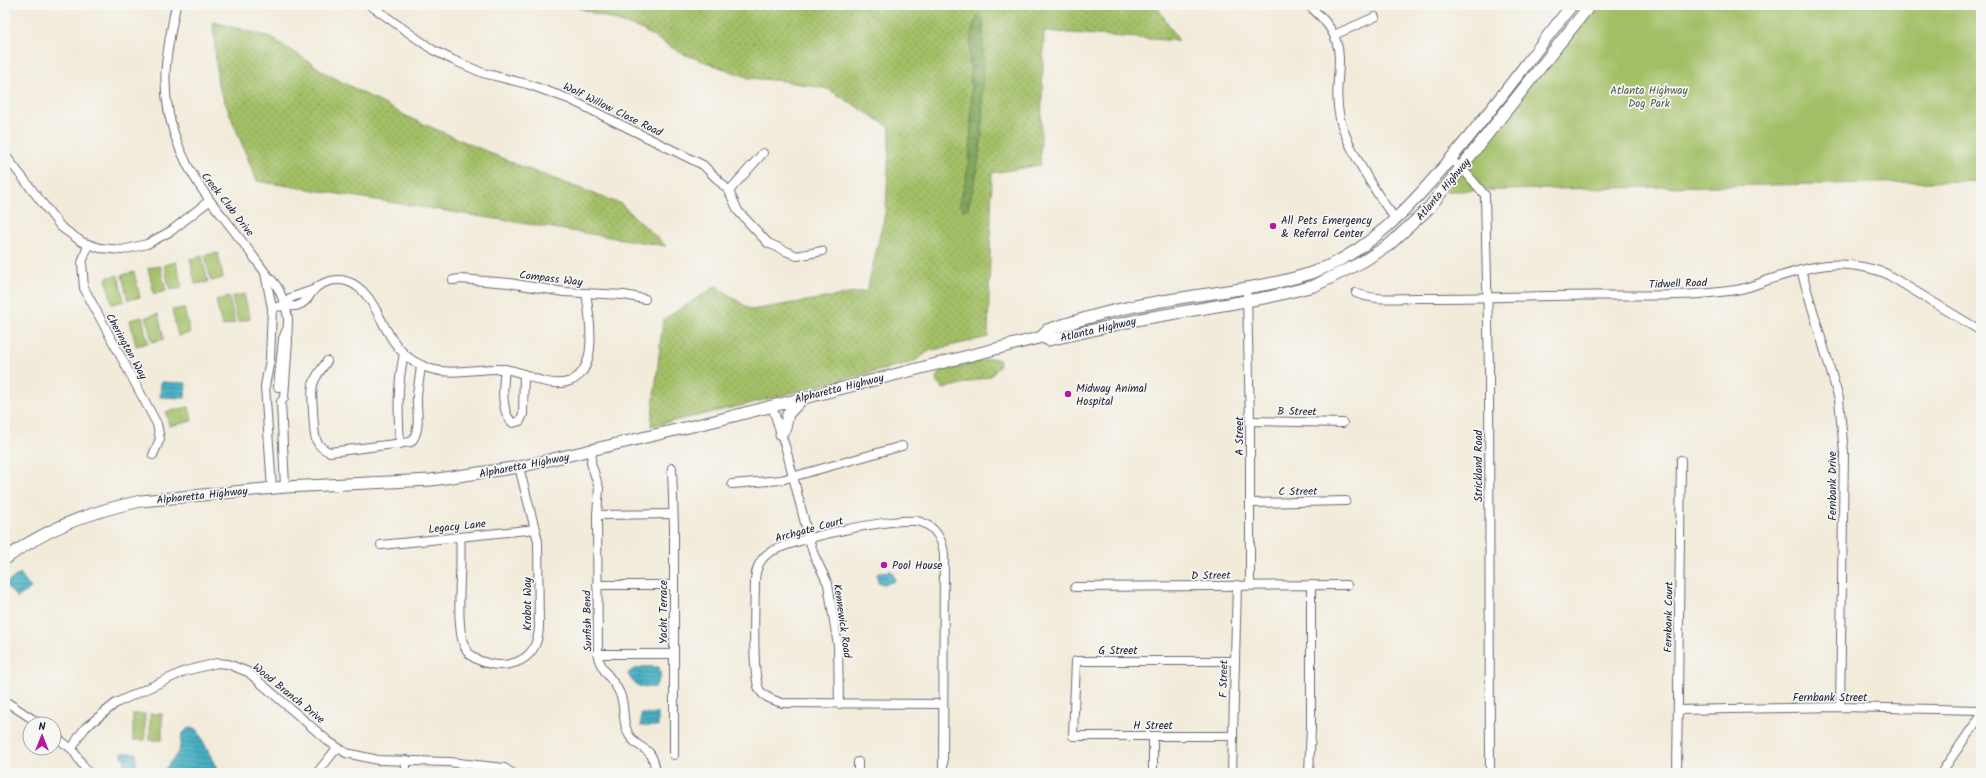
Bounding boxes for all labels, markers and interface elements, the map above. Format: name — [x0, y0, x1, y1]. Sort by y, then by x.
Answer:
street label: Wolf Willow Close Road — [560, 78, 666, 142]
park label: Atlanta Highway Dog Park — [1610, 82, 1688, 113]
street label: Atlanta Highway — [1412, 154, 1476, 225]
street label: Creek Club Drive — [196, 169, 258, 241]
place label: All Pets Emergency & Referral Center — [1281, 212, 1372, 243]
marker: All Pets Emergency & Referral Center — [1268, 221, 1278, 231]
street label: Compass Way — [518, 266, 584, 292]
street label: Tidwell Road — [1649, 274, 1708, 294]
street label: Cherington Way — [101, 310, 152, 384]
street label: Atlanta Highway — [1059, 312, 1139, 347]
street label: Alpharetta Highway — [793, 369, 886, 409]
place label: Midway Animal Hospital — [1076, 380, 1147, 411]
marker: Midway Animal Hospital — [1063, 389, 1073, 399]
street label: B Street — [1277, 403, 1318, 421]
street label: A Street — [1231, 416, 1249, 456]
street label: Strickland Road — [1470, 429, 1488, 502]
street label: Alpharetta Highway — [478, 448, 571, 484]
street label: Fernbank Drive — [1824, 451, 1842, 521]
street label: Alpharetta Highway — [156, 482, 249, 510]
street label: C Street — [1278, 483, 1318, 501]
street label: Archgate Court — [773, 512, 846, 548]
street label: Legacy Lane — [427, 515, 487, 539]
place label: Pool House — [892, 557, 942, 575]
marker: Pool House — [879, 560, 889, 570]
street label: D Street — [1191, 567, 1232, 585]
street label: Krobot Way — [519, 576, 537, 631]
street label: Yacht Terrace — [655, 580, 673, 644]
street label: Fernbank Court — [1659, 580, 1679, 653]
street label: Kennewick Road — [828, 583, 856, 660]
street label: Sunfish Bend — [578, 590, 598, 652]
street label: G Street — [1098, 642, 1138, 660]
street label: Wood Branch Drive — [248, 659, 328, 729]
street label: F Street — [1215, 659, 1233, 698]
street label: Fernbank Street — [1793, 689, 1868, 707]
north arrow — [22, 716, 62, 756]
street label: H Street — [1133, 717, 1174, 735]
text: N — [39, 718, 46, 736]

